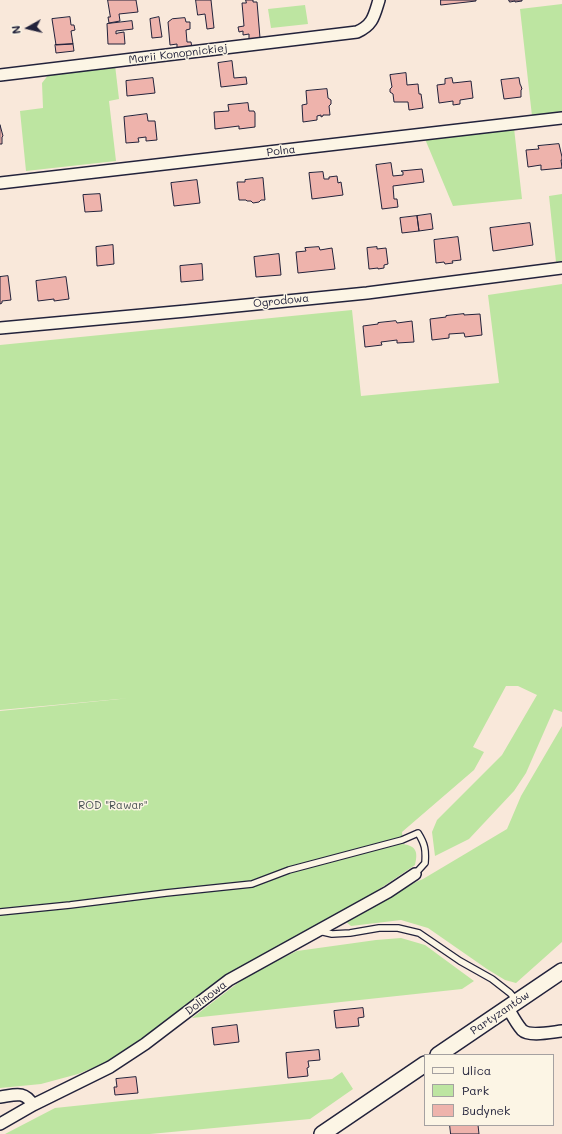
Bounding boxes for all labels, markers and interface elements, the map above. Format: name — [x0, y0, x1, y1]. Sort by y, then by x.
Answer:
north arrow — [8, 8, 48, 48]
text: N — [8, 25, 24, 35]
street label: Marii Konopnickiej — [128, 41, 228, 67]
street label: Polna — [266, 143, 296, 159]
street label: Ogrodowa — [252, 292, 310, 310]
park label: ROD "Rawar" — [78, 799, 148, 813]
street label: Dolinowa — [183, 978, 229, 1018]
street label: Partyzantów — [468, 988, 532, 1038]
legend — [424, 1054, 554, 1126]
text: Ulica — [462, 1062, 491, 1078]
text: Park — [462, 1082, 489, 1098]
text: Budynek — [462, 1102, 510, 1118]

